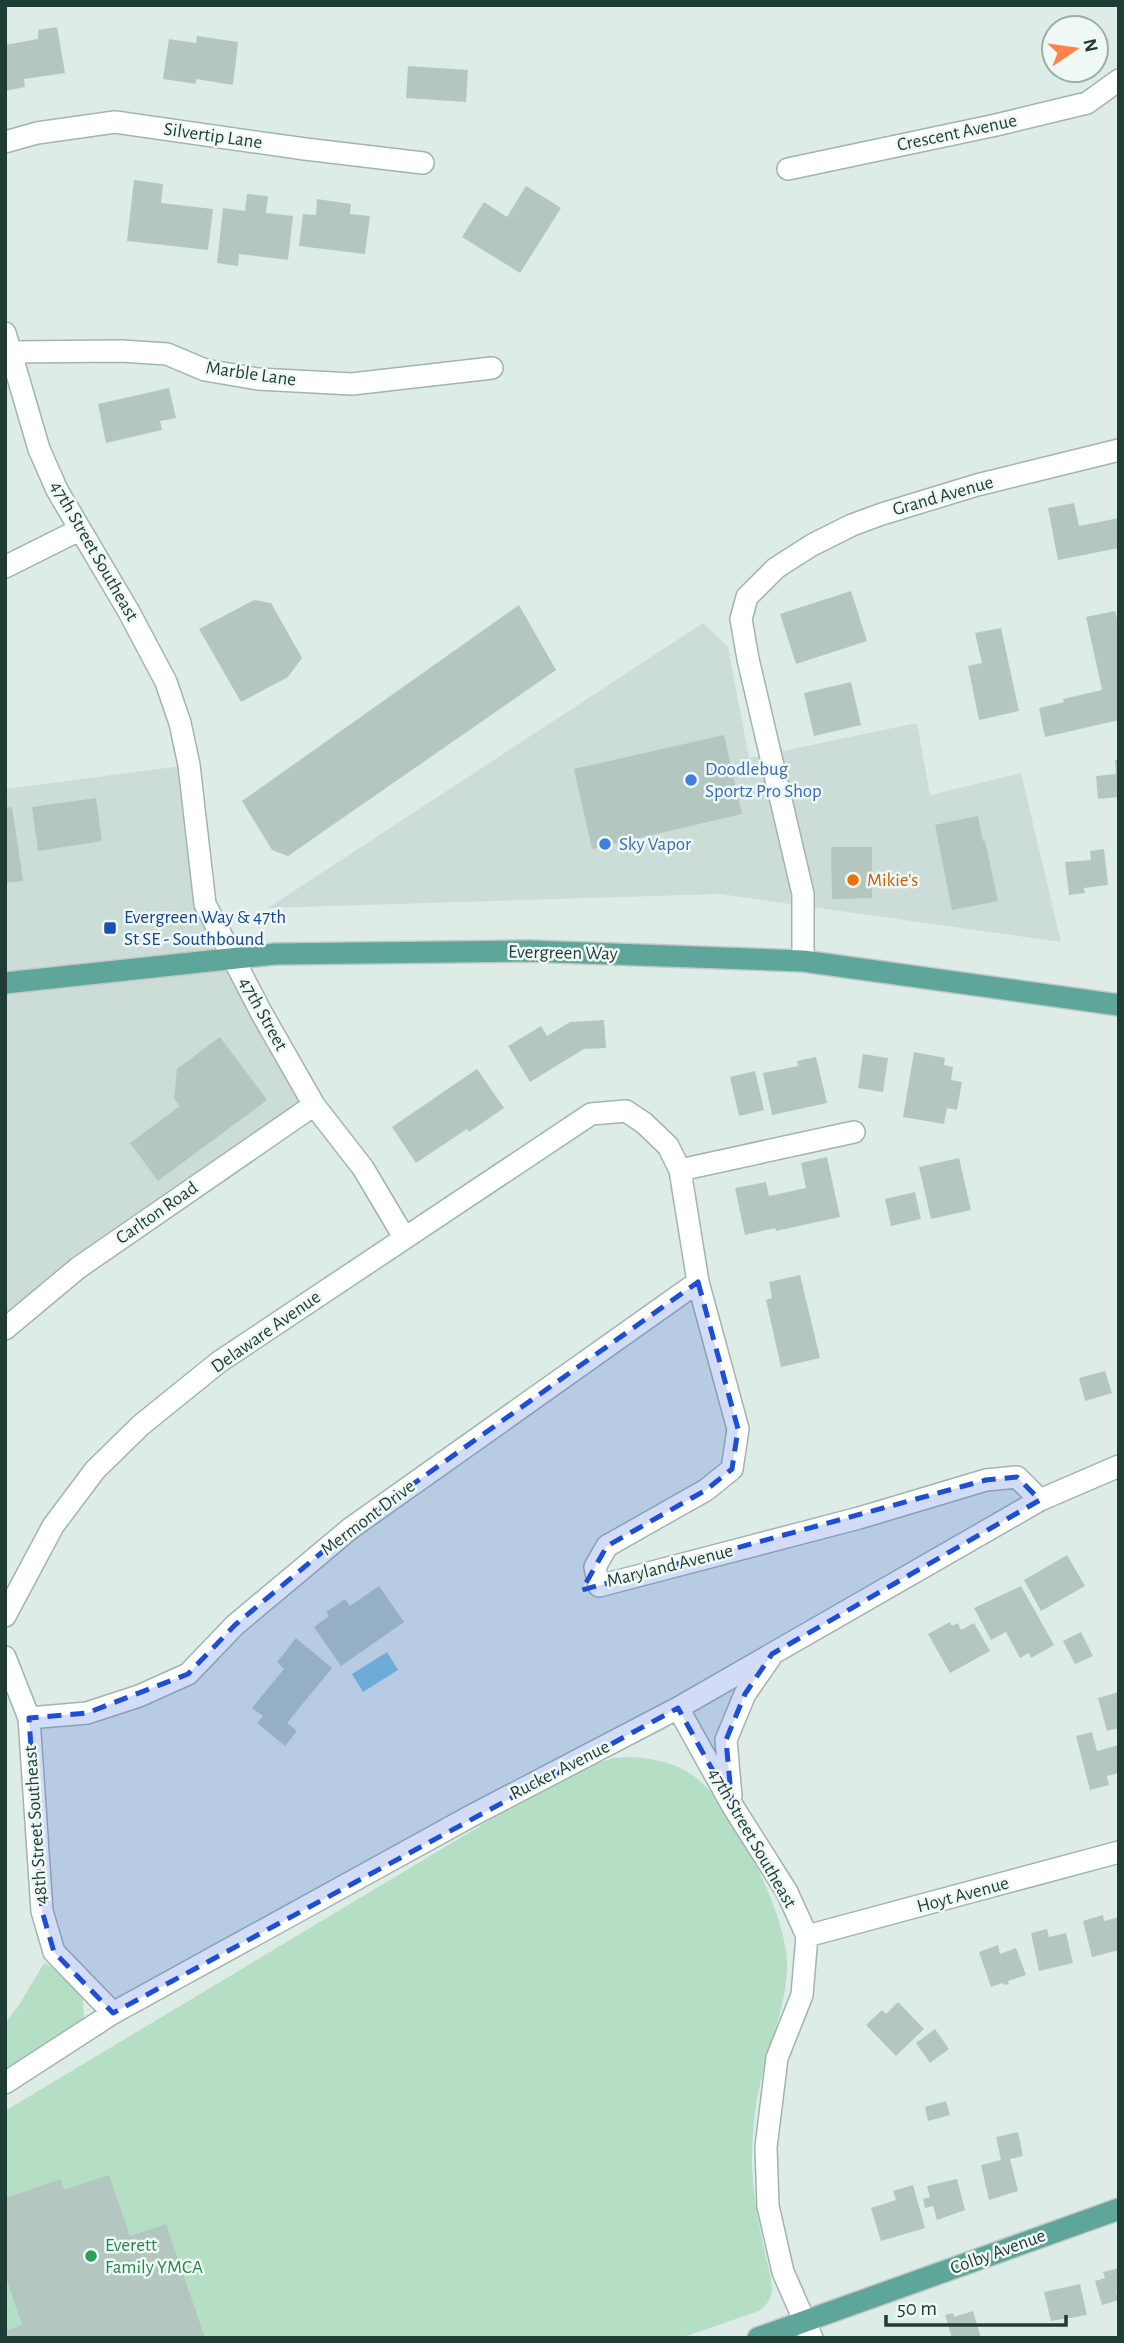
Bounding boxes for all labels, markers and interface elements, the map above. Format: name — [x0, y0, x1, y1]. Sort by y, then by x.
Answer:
north arrow — [1040, 14, 1110, 84]
text: N — [1079, 37, 1101, 54]
street label: Crescent Avenue — [895, 111, 1019, 155]
street label: Silvertip Lane — [162, 120, 264, 152]
street label: Marble Lane — [205, 358, 297, 390]
street label: Grand Avenue — [891, 473, 995, 519]
street label: 47th Street Southeast — [46, 478, 142, 624]
place label: Doodlebug Sportz Pro Shop — [705, 760, 822, 801]
marker: Doodlebug Sportz Pro Shop — [683, 772, 699, 788]
place label: Sky Vapor — [619, 835, 691, 854]
marker: Sky Vapor — [597, 836, 613, 852]
place label: Mikie's — [867, 871, 918, 890]
marker: Mikie's — [845, 872, 861, 888]
place label: Evergreen Way & 47th St SE - Southbound — [124, 908, 286, 949]
marker: Evergreen Way & 47th St SE - Southbound — [102, 920, 118, 936]
street label: Evergreen Way — [508, 943, 618, 963]
street label: 47th Street — [235, 974, 291, 1054]
street label: Carlton Road — [113, 1178, 201, 1248]
street label: Delaware Avenue — [208, 1287, 324, 1377]
street label: Mermont Drive — [317, 1477, 419, 1559]
street label: Maryland Avenue — [605, 1541, 735, 1591]
street label: Rucker Avenue — [507, 1737, 613, 1803]
street label: 48th Street Southeast — [21, 1745, 51, 1905]
street label: 47th Street Southeast — [704, 1765, 800, 1911]
street label: Hoyt Avenue — [915, 1874, 1011, 1916]
street label: Colby Avenue — [948, 2226, 1048, 2278]
place label: Everett Family YMCA — [105, 2236, 203, 2277]
marker: Everett Family YMCA — [83, 2248, 99, 2264]
scale bar — [886, 2284, 1066, 2328]
text: 50 m — [897, 2298, 937, 2319]

